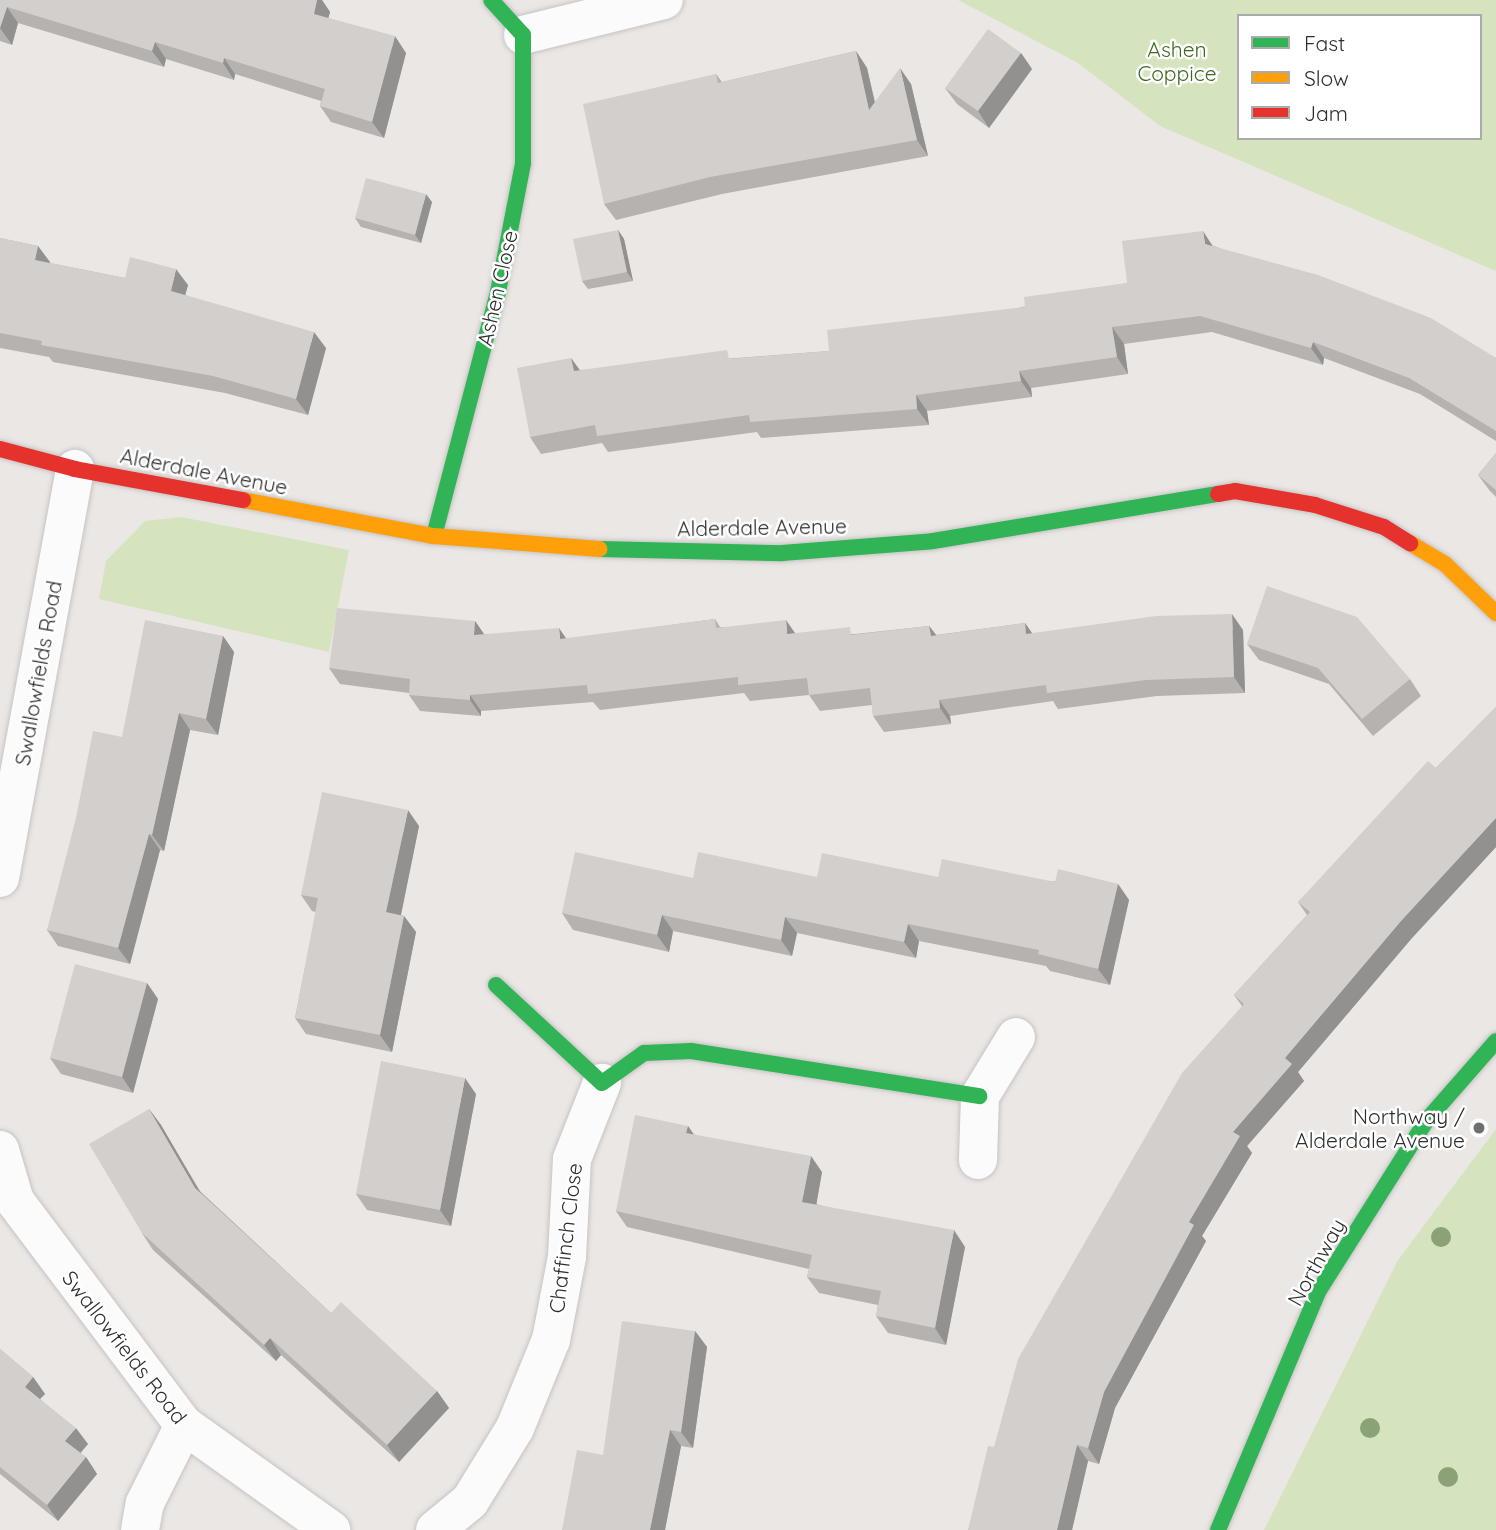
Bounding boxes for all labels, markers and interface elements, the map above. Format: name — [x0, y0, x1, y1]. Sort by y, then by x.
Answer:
legend — [1237, 14, 1482, 140]
text: Fast — [1304, 30, 1345, 56]
park label: Ashen Coppice — [1137, 36, 1217, 86]
text: Slow — [1304, 65, 1349, 91]
text: Jam — [1304, 100, 1348, 126]
street label: Ashen Close — [471, 228, 523, 348]
street label: Alderdale Avenue — [118, 442, 290, 500]
street label: Alderdale Avenue — [677, 513, 847, 541]
street label: Swallowfields Road — [9, 579, 67, 767]
place label: Northway / Alderdale Avenue — [1295, 1103, 1465, 1153]
marker: Northway / Alderdale Avenue — [1471, 1120, 1487, 1136]
street label: Chaffinch Close — [543, 1161, 587, 1315]
street label: Northway — [1282, 1214, 1350, 1310]
street label: Swallowfields Road — [57, 1265, 193, 1429]

